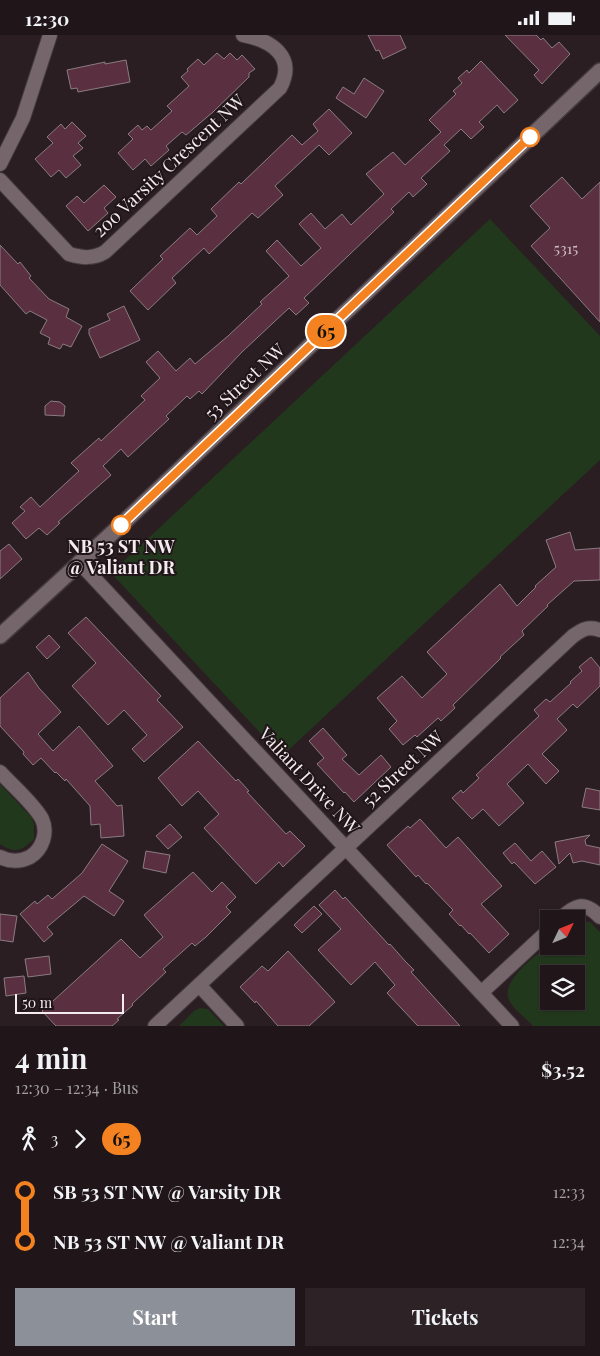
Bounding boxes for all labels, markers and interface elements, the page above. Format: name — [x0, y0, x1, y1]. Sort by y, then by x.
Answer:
text: 12:30 — [25, 5, 69, 31]
street label: 200 Varsity Crescent NW — [87, 88, 250, 242]
unlabelled marker — [520, 127, 540, 147]
house number: 5315 — [554, 238, 578, 258]
line badge: 65 — [304, 315, 348, 347]
text: 65 — [317, 319, 335, 343]
street label: 53 Street NW — [199, 337, 290, 425]
marker: NB 53 ST NW @ Valiant DR — [111, 515, 131, 535]
place label: NB 53 ST NW @ Valiant DR — [67, 534, 175, 579]
street label: Valiant Drive NW — [253, 721, 366, 839]
street label: 52 Street NW — [357, 724, 448, 812]
north arrow — [540, 910, 585, 955]
map controls — [540, 910, 585, 1010]
button: layers — [540, 965, 585, 1010]
scale bar — [15, 991, 124, 1014]
text: 50 m — [22, 993, 52, 1012]
text: 4 min — [15, 1039, 87, 1076]
text: $3.52 — [541, 1056, 585, 1082]
text: 12:30 – 12:34 · Bus — [15, 1077, 138, 1098]
icon: walk — [15, 1125, 43, 1153]
icon: forward — [66, 1125, 94, 1153]
text: 65 — [112, 1127, 131, 1151]
text: 3 — [51, 1128, 58, 1149]
text: SB 53 ST NW @ Varsity DR — [53, 1178, 281, 1204]
text: 12:33 — [553, 1181, 585, 1202]
text: NB 53 ST NW @ Valiant DR — [53, 1228, 284, 1254]
text: 12:34 — [552, 1231, 585, 1252]
button: Start — [15, 1288, 295, 1346]
button: Tickets — [305, 1288, 585, 1346]

